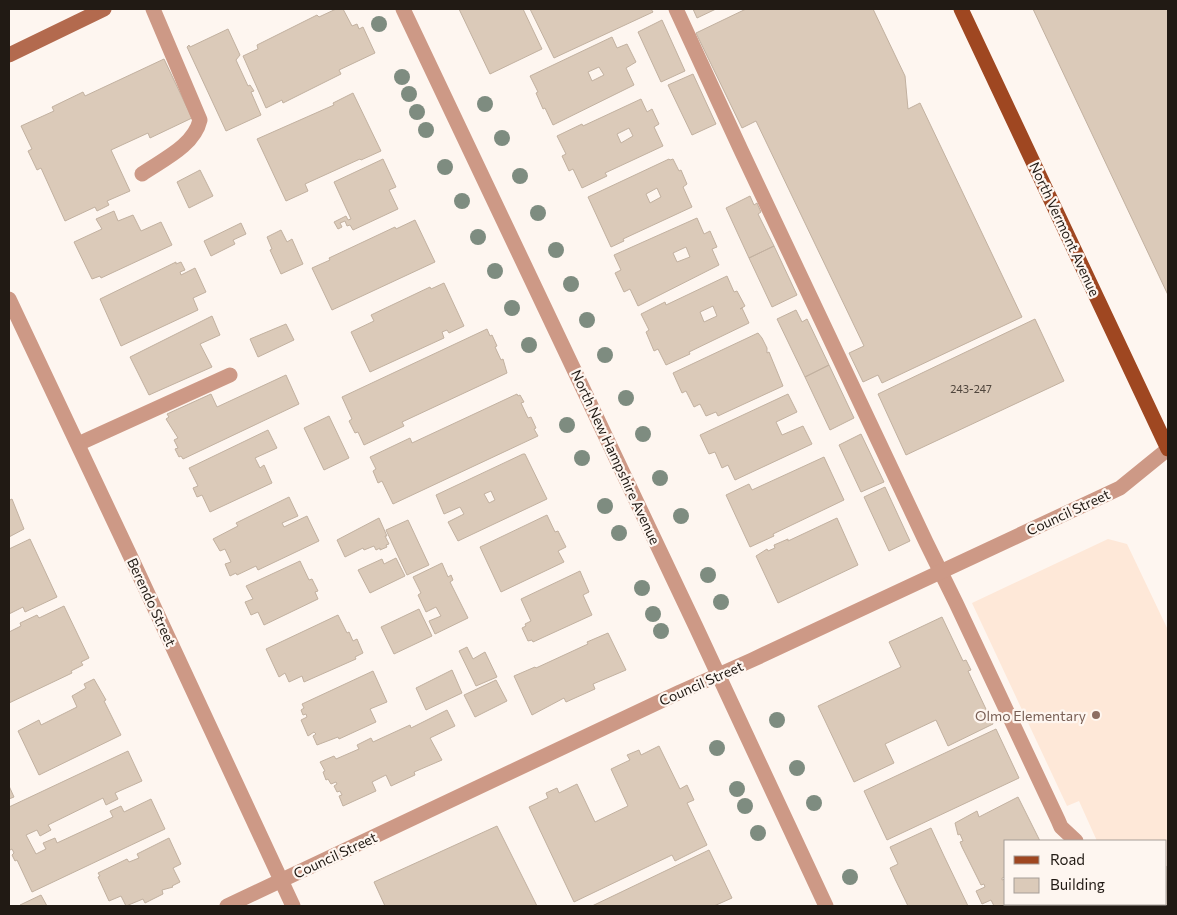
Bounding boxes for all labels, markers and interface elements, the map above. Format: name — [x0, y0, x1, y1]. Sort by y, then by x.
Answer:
street label: North Vermont Avenue — [1026, 159, 1104, 299]
street label: North New Hampshire Avenue — [568, 367, 664, 547]
house number: 243-247 — [950, 382, 992, 395]
street label: Council Street — [1024, 485, 1113, 539]
street label: Berendo Street — [124, 555, 180, 649]
street label: Council Street — [656, 657, 746, 709]
place label: Olmo Elementary — [975, 707, 1086, 724]
marker: Olmo Elementary — [1090, 709, 1102, 721]
street label: Council Street — [291, 828, 380, 882]
legend — [1004, 840, 1167, 905]
text: Road — [1050, 850, 1085, 868]
text: Building — [1050, 875, 1105, 893]

